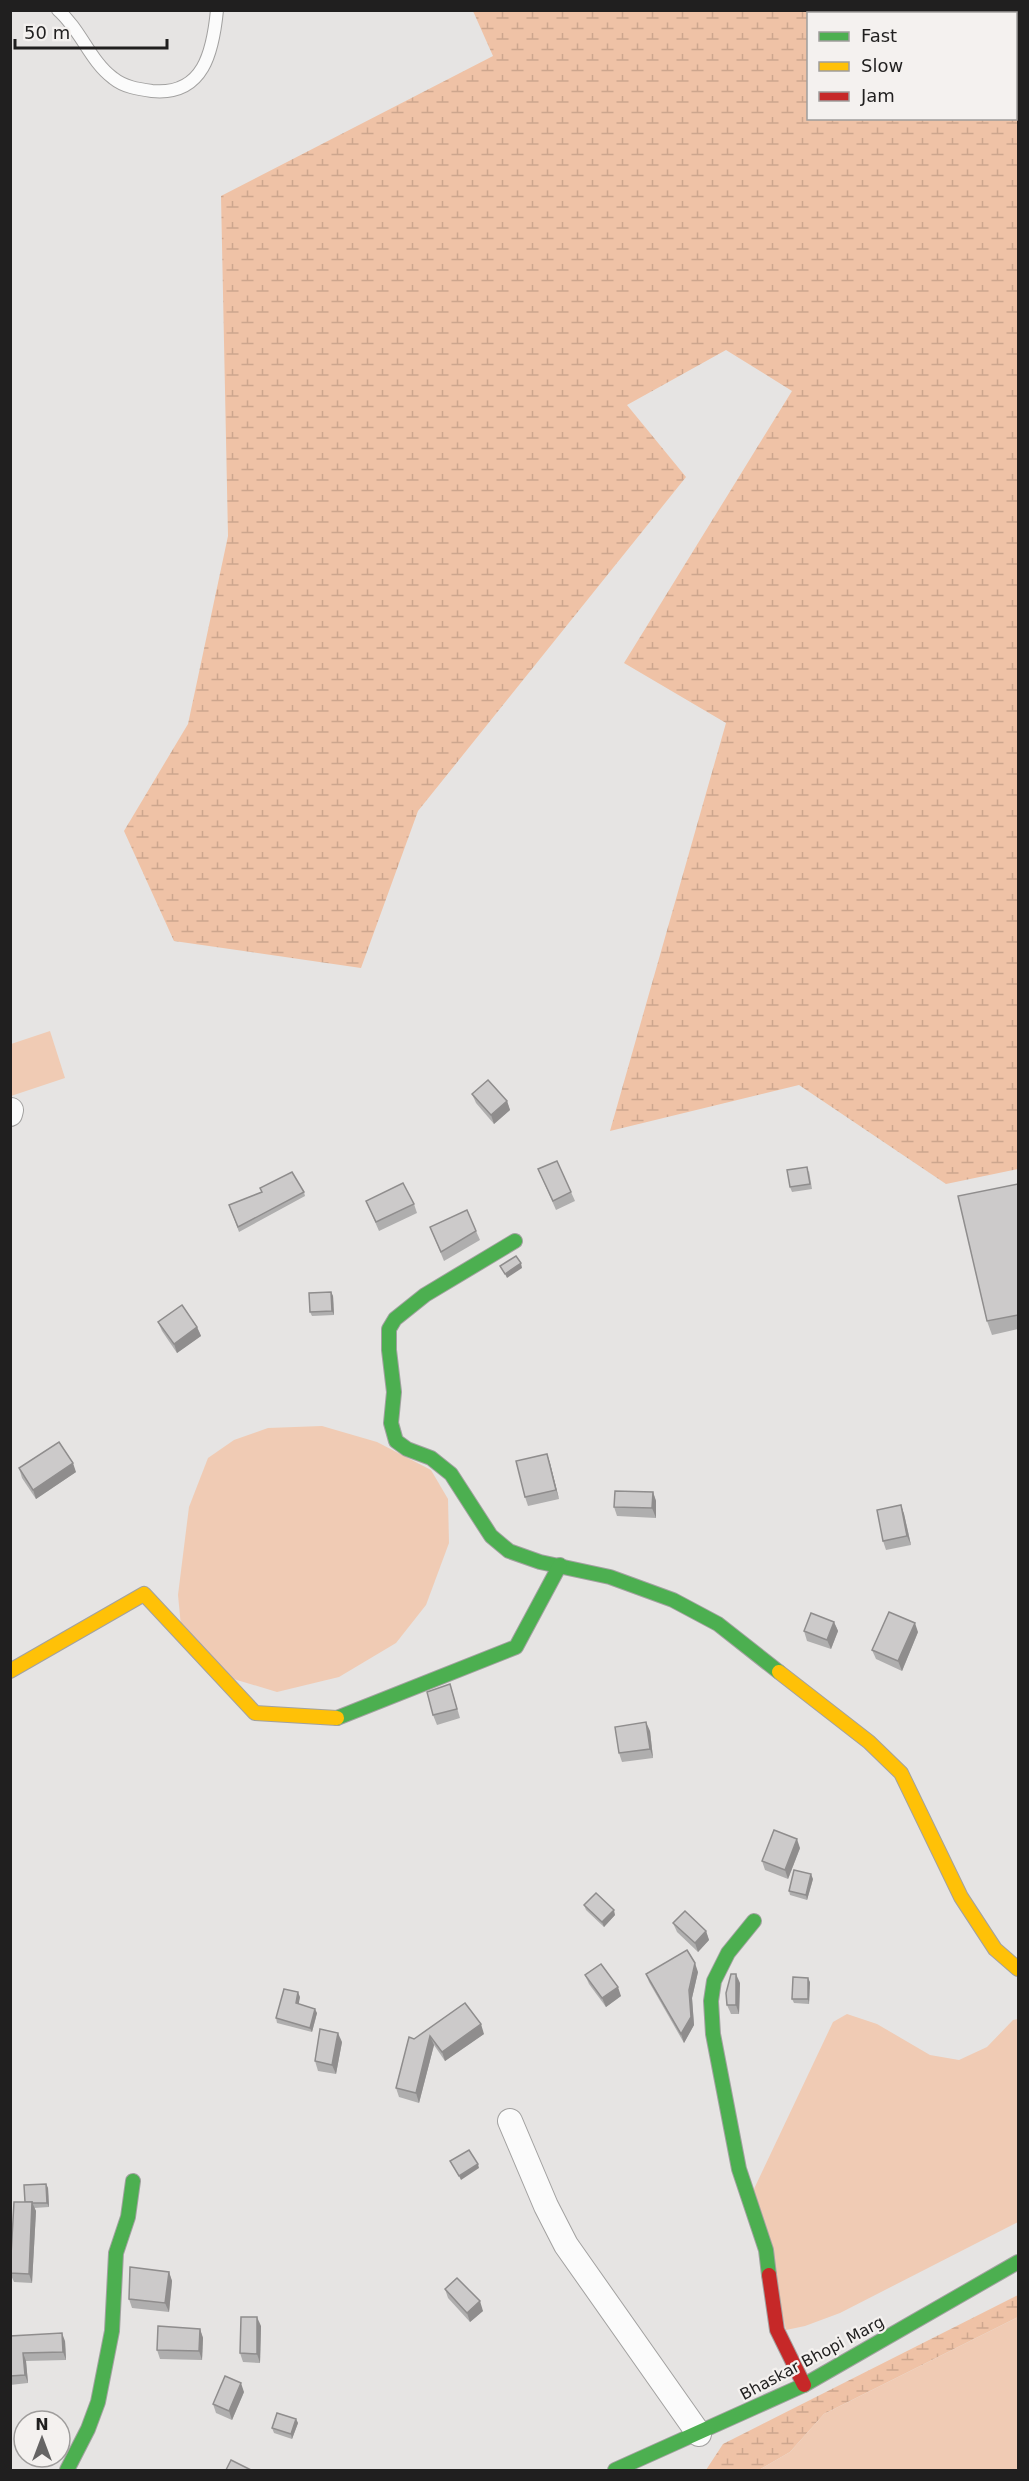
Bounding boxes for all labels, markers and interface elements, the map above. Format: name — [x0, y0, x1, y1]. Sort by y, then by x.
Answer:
scale bar — [15, 12, 166, 50]
legend — [807, 12, 1017, 120]
text: 50 m — [24, 22, 70, 43]
text: Fast — [861, 25, 897, 46]
text: Slow — [861, 55, 903, 76]
text: Jam — [860, 85, 895, 106]
street label: Bhaskar Bhopi Marg — [737, 2312, 887, 2404]
north arrow — [12, 2409, 72, 2469]
text: N — [35, 2415, 49, 2434]

